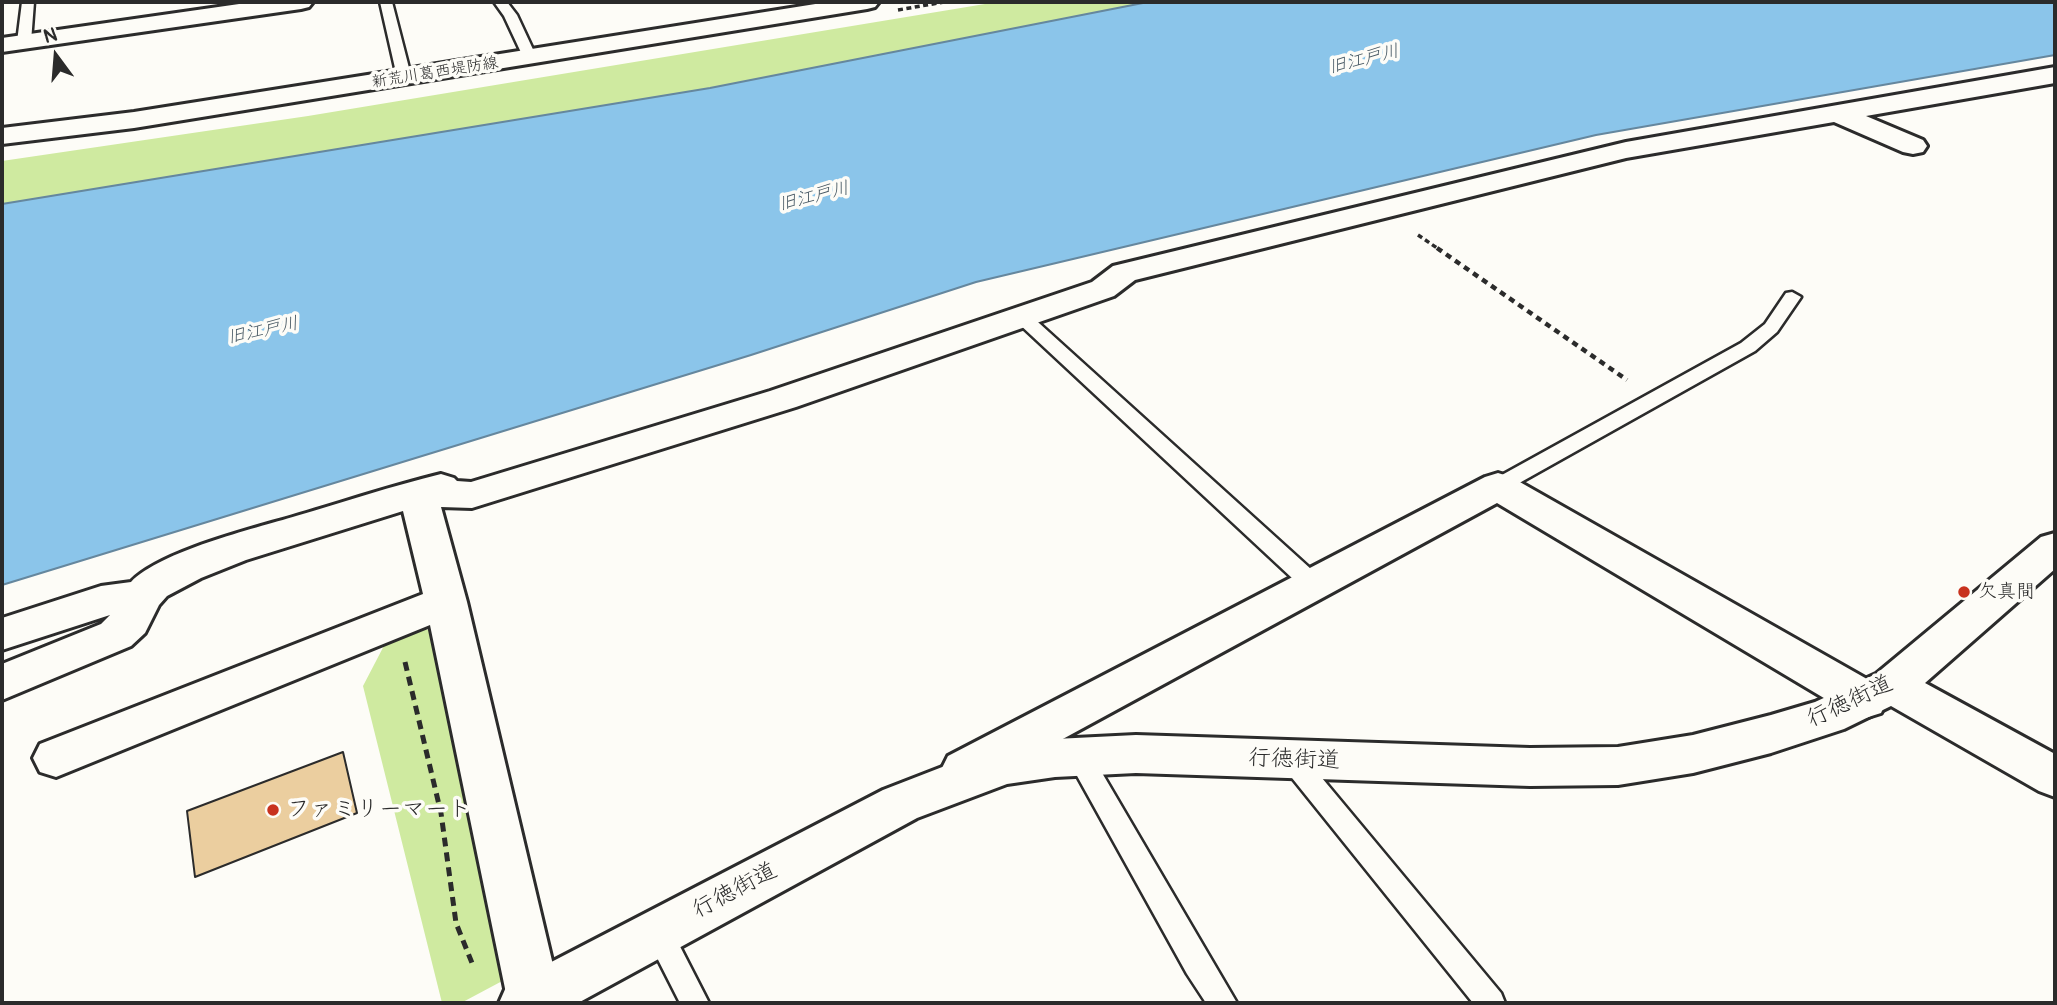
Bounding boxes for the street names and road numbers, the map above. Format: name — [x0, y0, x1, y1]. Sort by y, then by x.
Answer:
street label: 新荒川葛西堤防線 — [370, 54, 500, 92]
street label: 行徳街道 — [1802, 670, 1898, 734]
street label: 行徳街道 — [1248, 745, 1340, 775]
street label: 行徳街道 — [688, 857, 782, 925]

